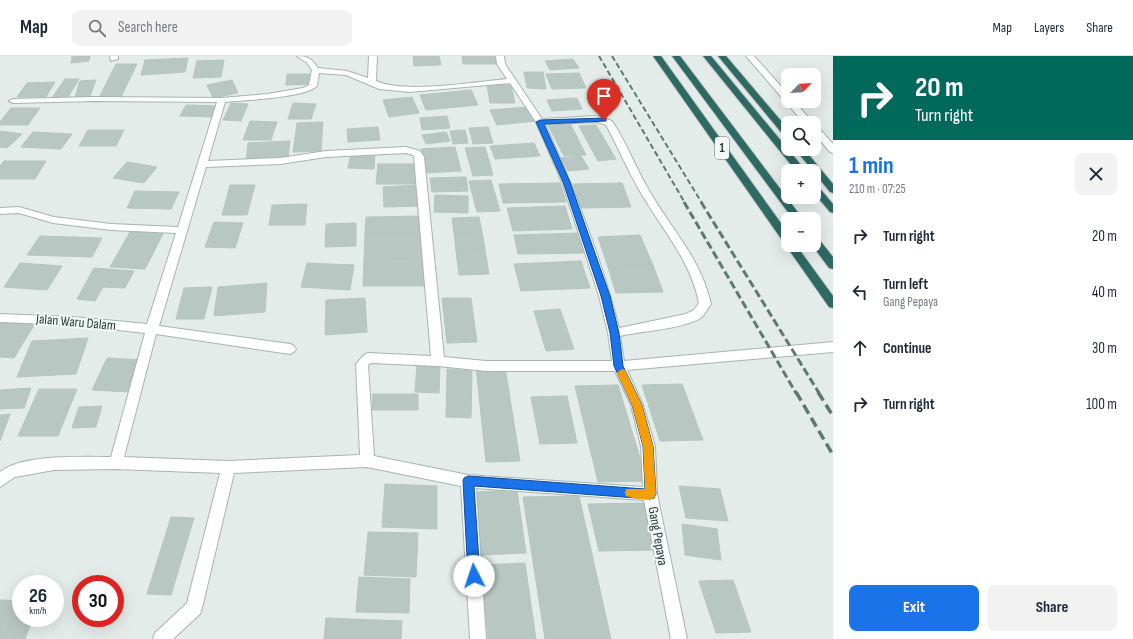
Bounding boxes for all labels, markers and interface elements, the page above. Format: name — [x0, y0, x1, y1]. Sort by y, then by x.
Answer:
search box — [72, 10, 352, 46]
text: Map — [20, 16, 48, 39]
icon: search — [86, 17, 108, 39]
text: Search here — [118, 18, 178, 37]
text: Map — [992, 19, 1012, 36]
text: Layers — [1034, 19, 1064, 36]
text: Share — [1086, 19, 1113, 36]
north arrow — [781, 68, 821, 108]
map controls — [781, 68, 821, 252]
text: 20 m — [915, 71, 964, 104]
icon: right — [849, 72, 901, 124]
pin — [587, 79, 621, 120]
icon: arrive — [593, 85, 615, 107]
text: Turn right — [915, 105, 973, 126]
button: search — [781, 116, 821, 156]
road number: 1 — [715, 137, 729, 159]
text: 1 min — [849, 151, 894, 180]
button: close — [1075, 153, 1117, 195]
button: + — [781, 164, 821, 204]
text: 210 m · 07:25 — [849, 181, 906, 197]
button: − — [781, 212, 821, 252]
icon: right — [849, 225, 871, 247]
text: Turn right — [883, 227, 935, 246]
text: 20 m — [1092, 227, 1117, 246]
text: Turn left — [883, 275, 928, 294]
icon: left — [849, 281, 871, 303]
text: 40 m — [1092, 283, 1117, 302]
text: Gang Pepaya — [883, 294, 938, 310]
street label: Jalan Waru Dalam — [34, 310, 117, 334]
icon: ahead — [849, 337, 871, 359]
text: Continue — [883, 339, 932, 358]
text: 30 m — [1092, 339, 1117, 358]
icon: right — [849, 393, 871, 415]
text: Turn right — [883, 395, 935, 414]
text: 100 m — [1086, 395, 1117, 414]
street label: Gang Pepaya — [644, 505, 672, 567]
position arrow — [453, 555, 495, 597]
speed limit sign: 30 — [72, 575, 124, 627]
text: 26 — [29, 584, 47, 608]
button: Exit — [849, 585, 979, 631]
button: Share — [987, 585, 1117, 631]
text: km/h — [29, 605, 47, 617]

